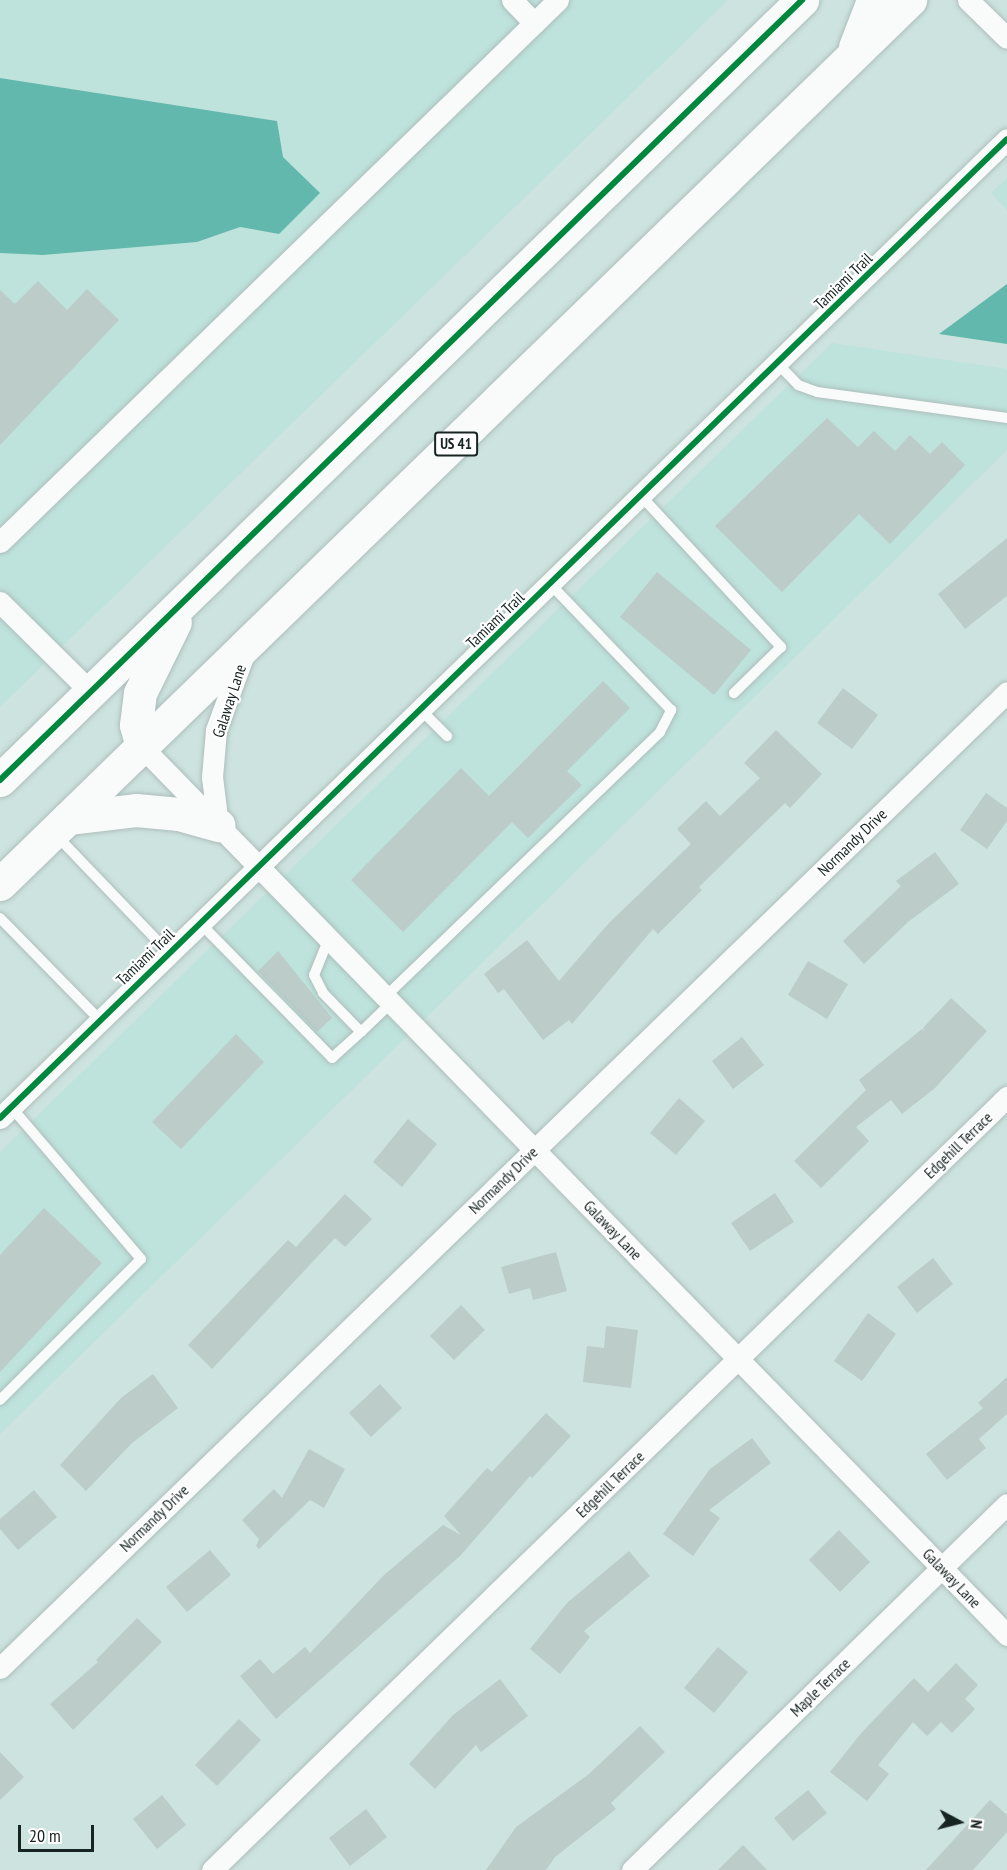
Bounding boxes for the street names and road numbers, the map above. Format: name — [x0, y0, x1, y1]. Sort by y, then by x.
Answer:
street label: Tamiami Trail — [810, 249, 876, 313]
road number: US 41 — [434, 432, 478, 456]
street label: Tamiami Trail — [462, 588, 528, 652]
street label: Galaway Lane — [208, 662, 250, 740]
street label: Normandy Drive — [813, 804, 891, 880]
street label: Tamiami Trail — [112, 925, 178, 989]
street label: Edgehill Terrace — [920, 1108, 996, 1182]
street label: Normandy Drive — [464, 1142, 542, 1218]
street label: Galaway Lane — [580, 1196, 646, 1264]
street label: Edgehill Terrace — [572, 1447, 648, 1521]
street label: Normandy Drive — [115, 1480, 193, 1556]
street label: Galaway Lane — [919, 1544, 985, 1612]
street label: Maple Terrace — [786, 1653, 854, 1721]

